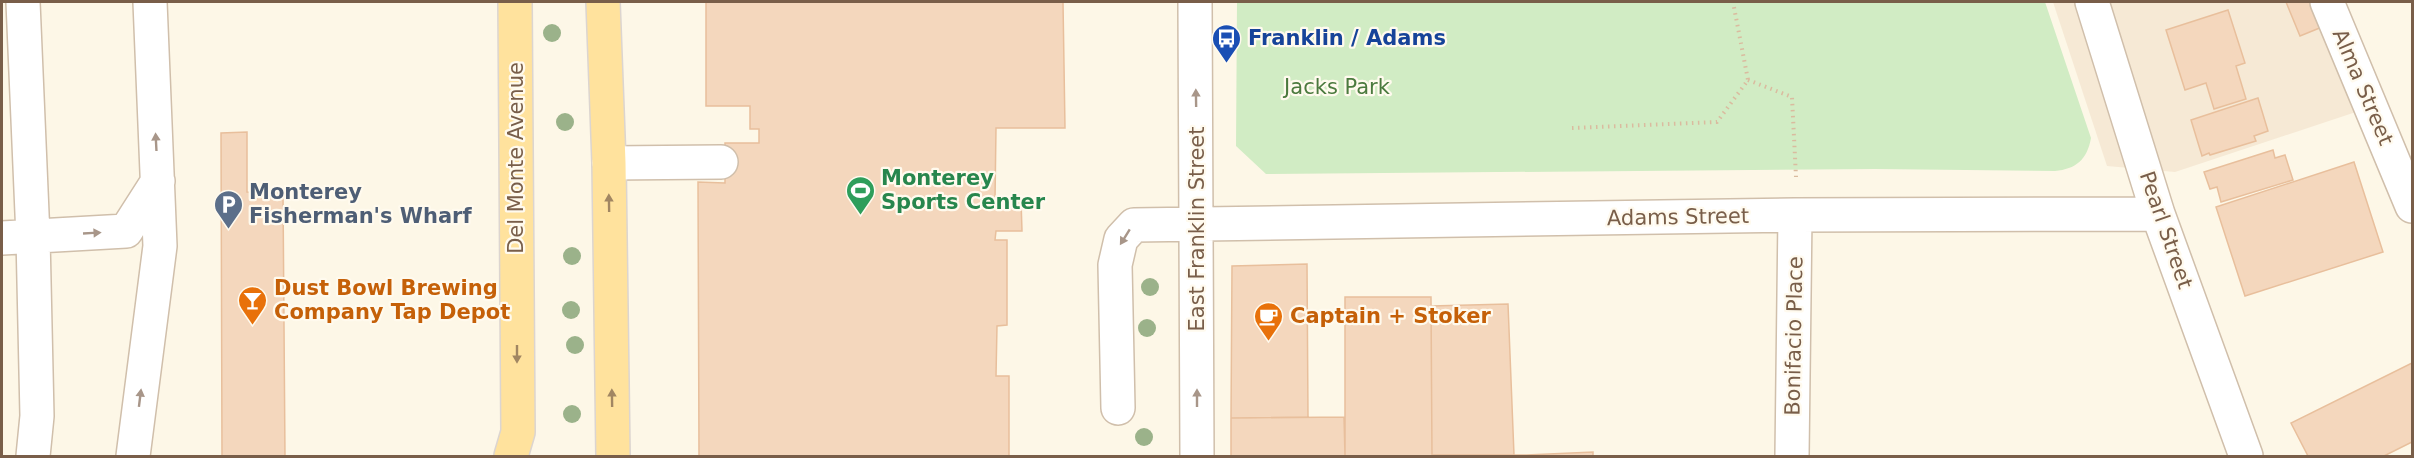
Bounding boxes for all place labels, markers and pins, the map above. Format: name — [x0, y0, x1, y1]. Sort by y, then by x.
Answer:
bus stop icon: Franklin / Adams — [1211, 22, 1243, 64]
place label: Franklin / Adams — [1248, 26, 1446, 50]
place label: Monterey Sports Center — [881, 166, 1046, 214]
sports icon: Monterey Sports Center — [844, 174, 876, 216]
place label: Monterey Fisherman's Wharf — [249, 180, 472, 228]
parking icon: Monterey Fisherman's Wharf — [212, 188, 244, 230]
place label: Dust Bowl Brewing Company Tap Depot — [274, 276, 510, 324]
bar icon: Dust Bowl Brewing Company Tap Depot — [237, 284, 269, 326]
cafe icon: Captain + Stoker — [1253, 300, 1285, 342]
place label: Captain + Stoker — [1290, 304, 1491, 328]

